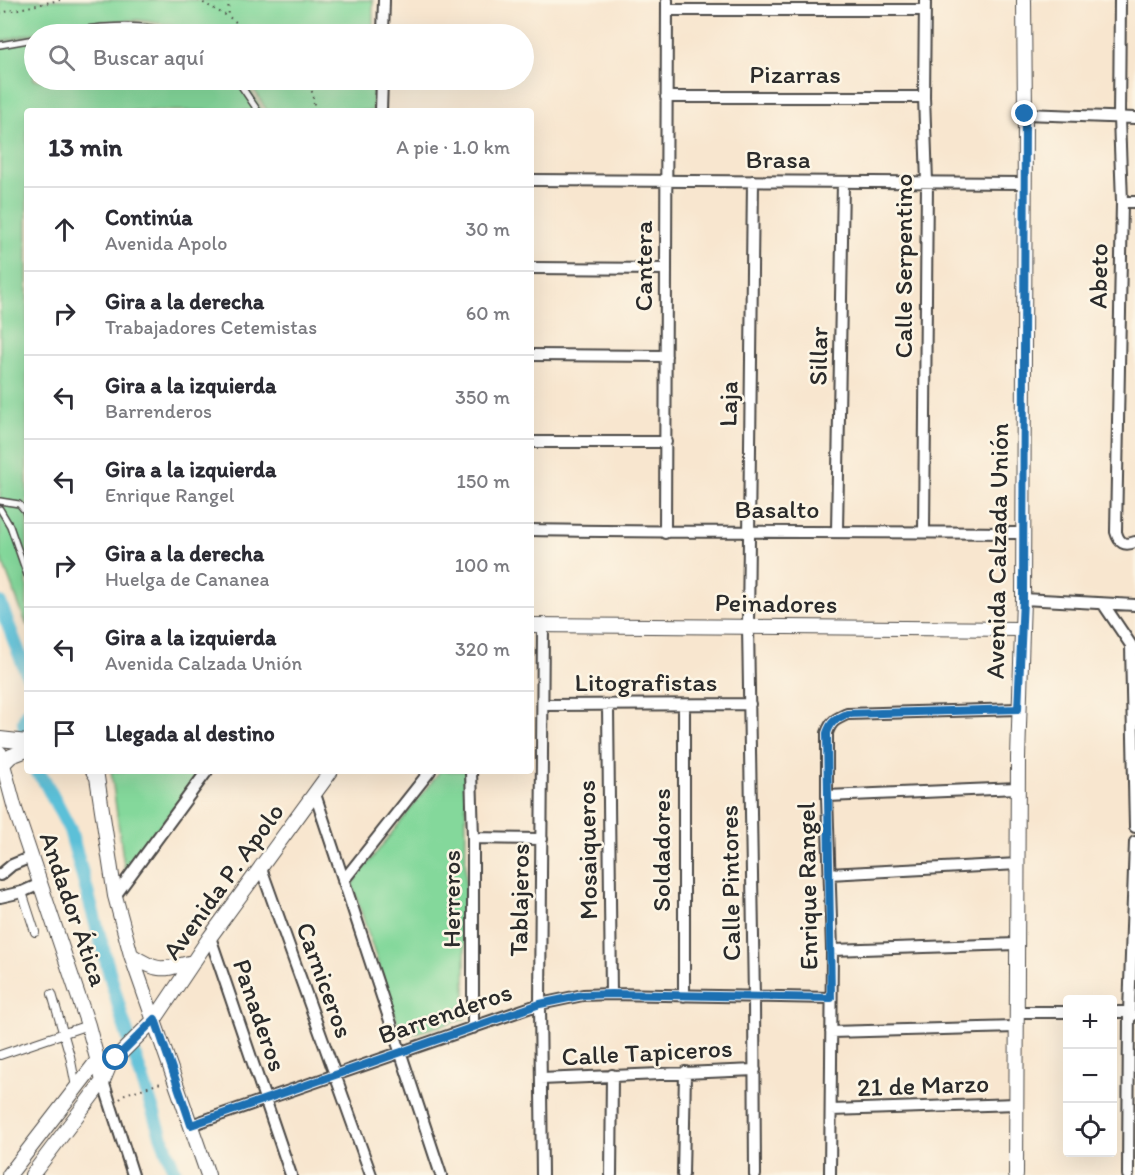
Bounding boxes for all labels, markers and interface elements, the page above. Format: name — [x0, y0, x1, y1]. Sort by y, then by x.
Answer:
search box — [24, 24, 534, 90]
icon: search — [45, 41, 78, 74]
text: Buscar aquí — [93, 44, 204, 71]
street label: Pizarras — [749, 58, 841, 90]
route end — [1011, 100, 1037, 126]
text: 13 min — [48, 131, 122, 163]
text: A pie · 1.0 km — [396, 135, 510, 159]
street label: Brasa — [745, 143, 811, 175]
street label: Calle Serpentino — [887, 174, 919, 359]
text: Continúa — [105, 204, 193, 231]
icon: ahead — [48, 213, 81, 246]
text: 30 m — [465, 217, 510, 241]
street label: Cantera — [627, 220, 659, 311]
text: Avenida Apolo — [105, 231, 227, 255]
street label: Abeto — [1081, 243, 1115, 309]
text: Gira a la derecha — [105, 288, 264, 315]
icon: right — [48, 297, 81, 330]
text: 60 m — [466, 301, 510, 325]
text: Trabajadores Cetemistas — [105, 315, 317, 339]
street label: Sillar — [801, 326, 835, 386]
text: Gira a la izquierda — [105, 372, 276, 399]
icon: left — [48, 381, 81, 414]
street label: Laja — [712, 381, 744, 427]
text: 350 m — [455, 385, 510, 409]
text: Barrenderos — [105, 399, 212, 423]
street label: Avenida Calzada Unión — [979, 423, 1015, 679]
text: Gira a la izquierda — [105, 456, 276, 483]
icon: left — [48, 465, 81, 498]
text: 150 m — [457, 469, 510, 493]
text: Enrique Rangel — [105, 483, 234, 507]
street label: Basalto — [734, 493, 820, 525]
text: Gira a la derecha — [105, 540, 264, 567]
icon: right — [48, 549, 81, 582]
text: 100 m — [455, 553, 510, 577]
text: Huelga de Cananea — [105, 567, 269, 591]
street label: Peinadores — [714, 586, 838, 620]
text: Gira a la izquierda — [105, 624, 276, 651]
icon: left — [48, 633, 81, 666]
text: 320 m — [455, 637, 510, 661]
text: Avenida Calzada Unión — [105, 651, 302, 675]
street label: Litografistas — [575, 666, 717, 698]
icon: arrive — [48, 717, 81, 750]
text: Llegada al destino — [105, 720, 275, 747]
street label: Mosaiqueros — [570, 780, 604, 920]
street label: Soldadores — [645, 788, 677, 912]
street label: Avenida P. Apolo — [155, 796, 291, 966]
street label: Enrique Rangel — [790, 802, 824, 970]
street label: Calle Pintores — [713, 805, 747, 961]
street label: Andador Ática — [33, 828, 115, 991]
street label: Tablajeros — [502, 843, 536, 957]
street label: Herreros — [435, 850, 467, 948]
street label: Carniceros — [289, 918, 361, 1042]
street label: Panaderos — [226, 955, 294, 1075]
street label: Barrenderos — [374, 975, 516, 1051]
map controls — [1063, 995, 1117, 1157]
button: + — [1063, 995, 1117, 1049]
street label: Calle Tapiceros — [561, 1032, 733, 1072]
route start — [102, 1044, 128, 1070]
button: − — [1063, 1049, 1117, 1103]
street label: 21 de Marzo — [856, 1067, 990, 1103]
button: locate — [1063, 1103, 1117, 1157]

